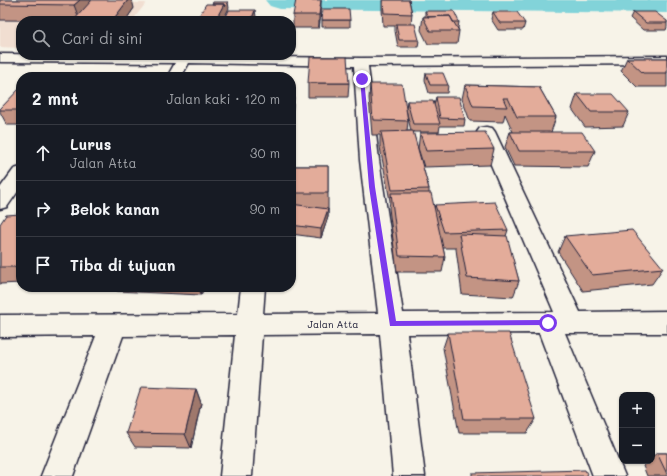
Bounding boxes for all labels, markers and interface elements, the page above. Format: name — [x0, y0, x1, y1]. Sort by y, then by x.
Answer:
search box — [16, 16, 296, 60]
icon: search — [30, 27, 52, 49]
text: Cari di sini — [62, 28, 143, 48]
route end — [353, 70, 371, 88]
text: 2 mnt — [32, 87, 78, 109]
text: Jalan kaki · 120 m — [167, 90, 280, 107]
text: Lurus — [70, 134, 111, 154]
icon: ahead — [32, 142, 54, 164]
text: 30 m — [250, 144, 280, 161]
text: Jalan Atta — [70, 154, 137, 171]
icon: right — [32, 198, 54, 220]
text: Belok kanan — [70, 199, 159, 219]
text: 90 m — [250, 200, 280, 217]
icon: arrive — [32, 254, 54, 276]
text: Tiba di tujuan — [70, 255, 175, 275]
route start — [539, 314, 557, 332]
street label: Jalan Atta — [307, 317, 359, 331]
map controls — [619, 392, 655, 464]
button: + — [619, 392, 655, 428]
button: − — [619, 428, 655, 464]

